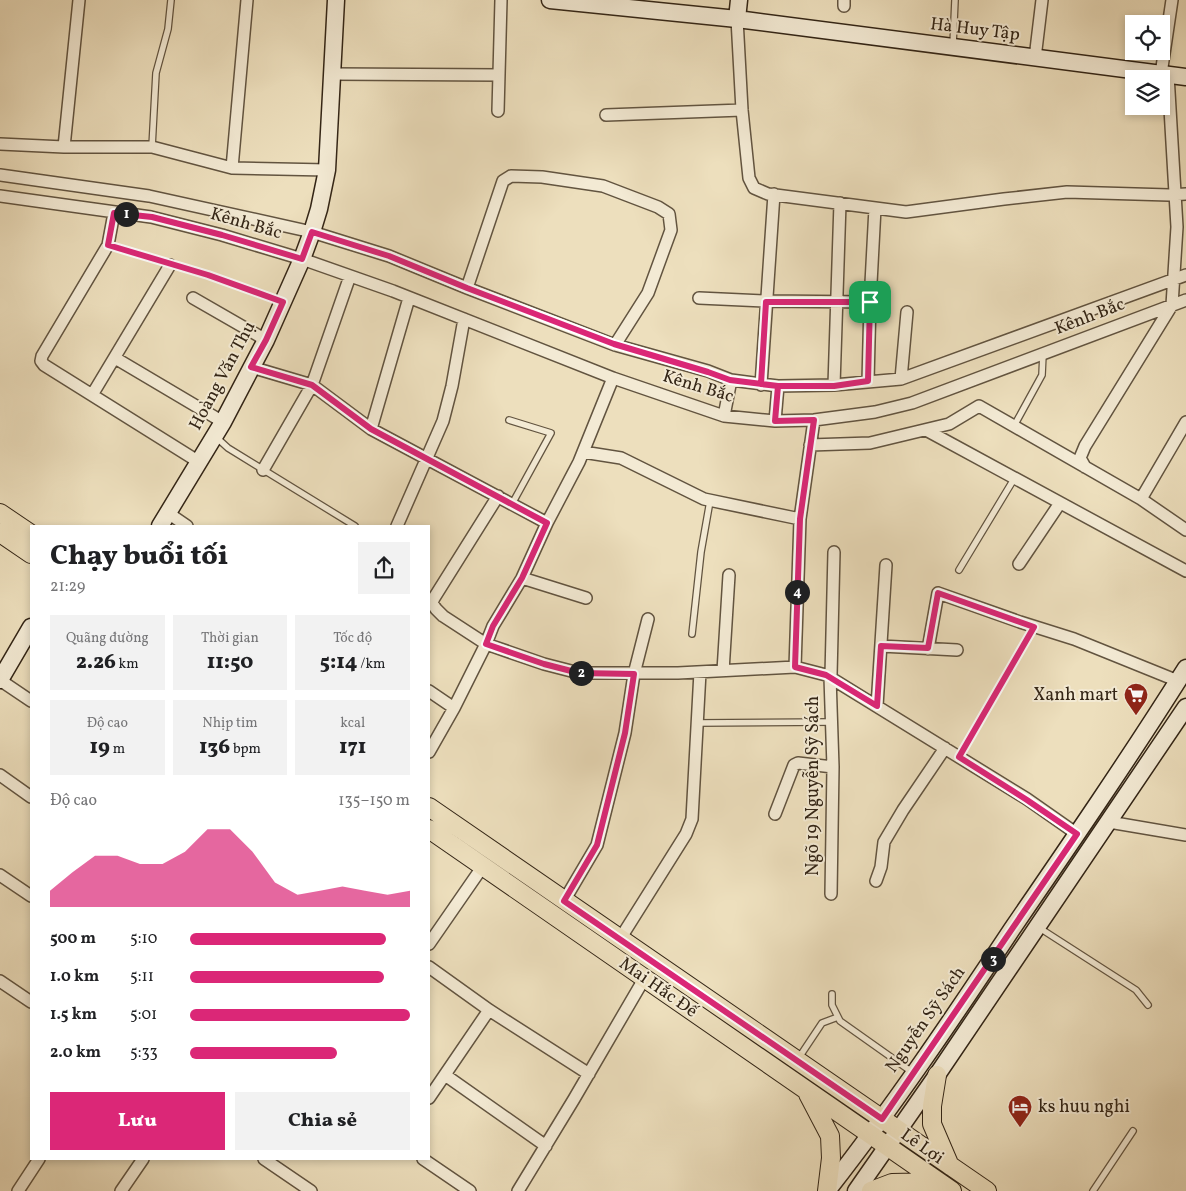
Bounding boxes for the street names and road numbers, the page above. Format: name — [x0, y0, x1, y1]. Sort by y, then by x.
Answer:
street label: Hà Huy Tập — [929, 12, 1021, 48]
street label: Kênh Bắc — [207, 202, 285, 246]
street label: Kênh Bắc — [1051, 292, 1129, 342]
street label: Hoàng Văn Thụ — [184, 317, 262, 435]
street label: Kênh Bắc — [659, 364, 737, 410]
street label: Ngõ 19 Nguyễn Sỹ Sách — [801, 696, 826, 876]
street label: Mai Hắc Đế — [614, 952, 703, 1024]
street label: Nguyễn Sỹ Sách — [880, 962, 972, 1078]
street label: Lê Lợi — [895, 1123, 949, 1171]

